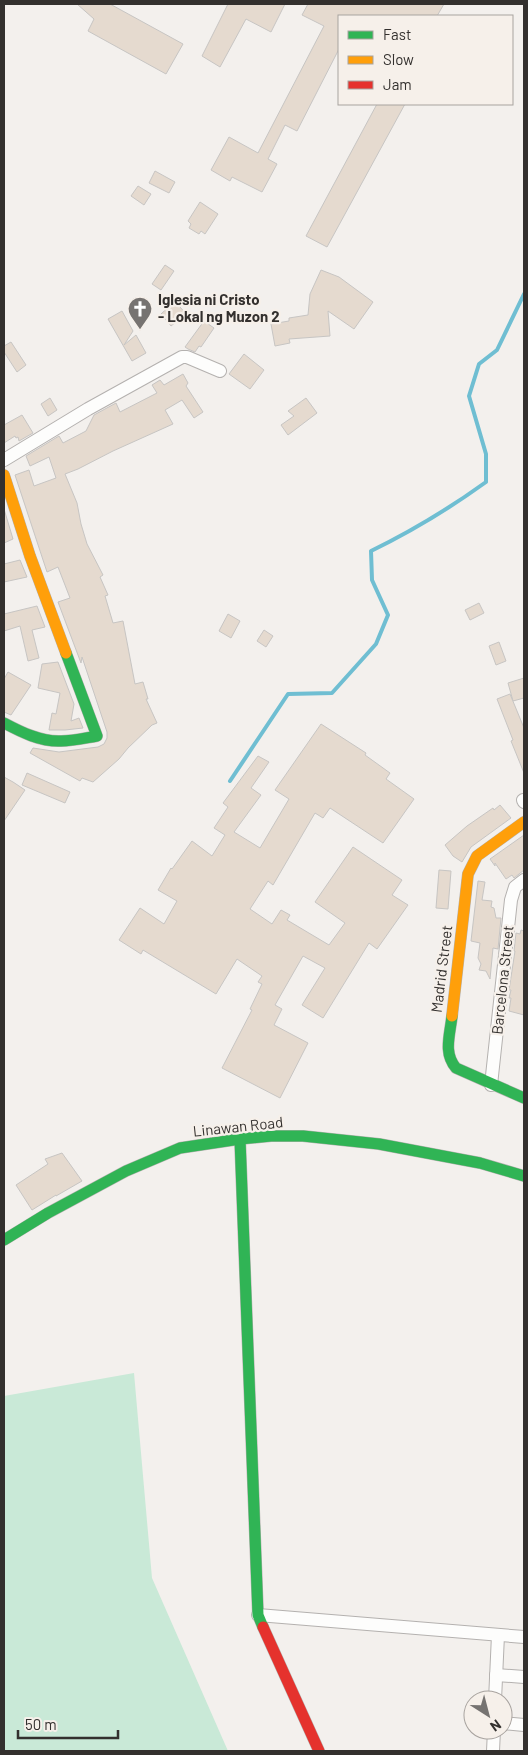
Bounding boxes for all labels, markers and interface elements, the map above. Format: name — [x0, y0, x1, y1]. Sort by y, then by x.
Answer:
legend — [338, 15, 513, 105]
text: Fast — [383, 25, 411, 43]
text: Slow — [383, 50, 414, 68]
text: Jam — [383, 75, 412, 93]
place label: Iglesia ni Cristo - Lokal ng Muzon 2 — [158, 290, 280, 325]
church icon: Iglesia ni Cristo - Lokal ng Muzon 2 — [127, 296, 153, 330]
street label: Madrid Street — [427, 924, 455, 1014]
street label: Barcelona Street — [487, 925, 517, 1035]
street label: Linawan Road — [192, 1112, 284, 1140]
north arrow — [463, 1690, 513, 1740]
scale bar — [18, 1708, 118, 1740]
text: 50 m — [25, 1715, 57, 1733]
text: N — [487, 1716, 505, 1736]

